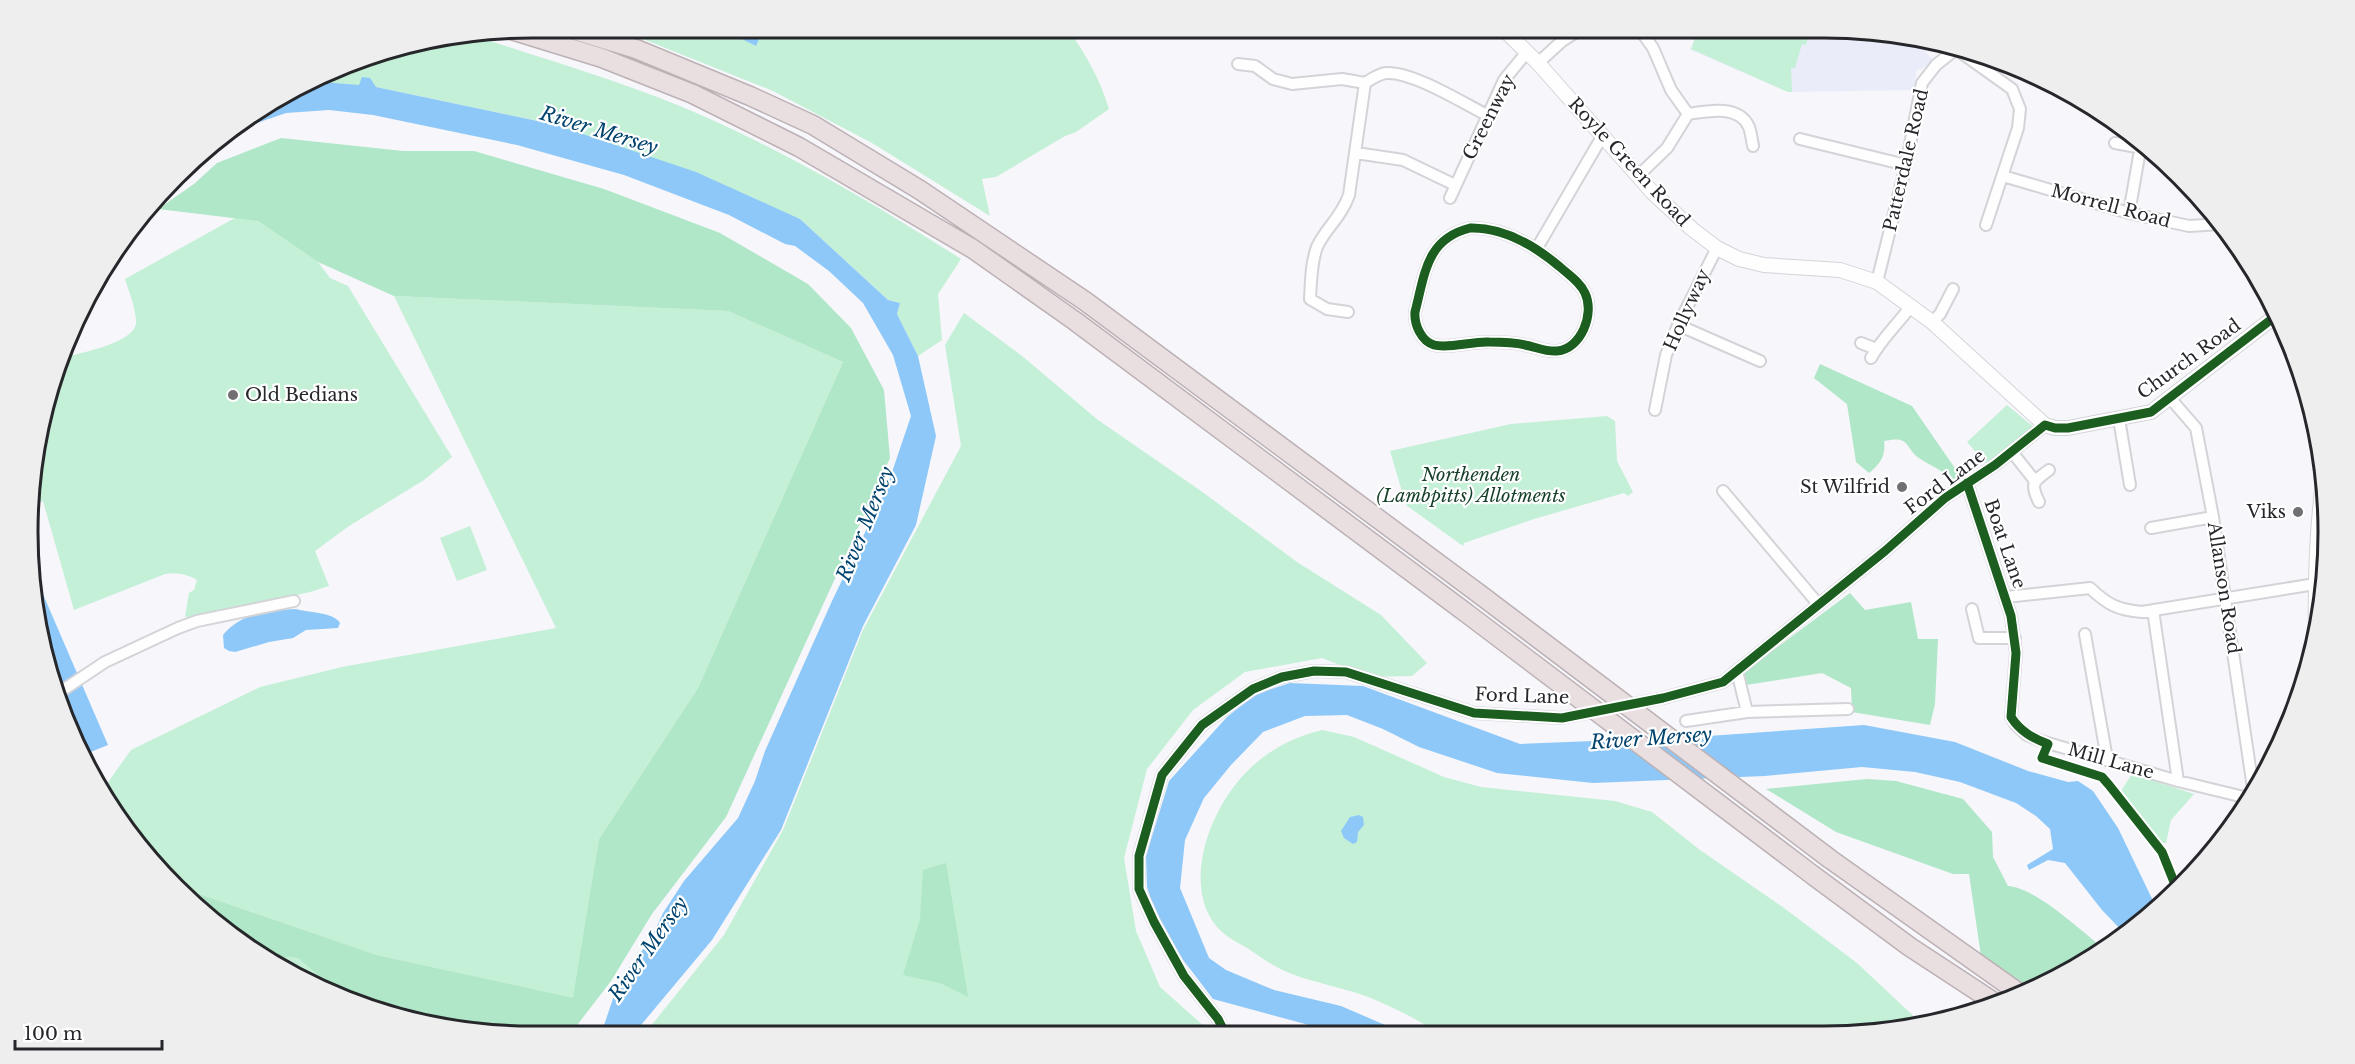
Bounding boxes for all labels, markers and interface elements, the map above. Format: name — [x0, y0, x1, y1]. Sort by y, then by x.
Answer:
street label: Greenway — [1458, 70, 1520, 163]
street label: Patterdale Road — [1879, 86, 1933, 234]
street label: Royle Green Road — [1564, 93, 1694, 231]
water label: River Mersey — [536, 100, 661, 159]
street label: Morrell Road — [2049, 179, 2173, 233]
street label: Hollyway — [1659, 265, 1715, 354]
street label: Church Road — [2133, 314, 2245, 404]
place label: Old Bedians — [245, 384, 358, 406]
marker: Old Bedians — [226, 388, 240, 402]
street label: Ford Lane — [1901, 445, 1989, 519]
water label: River Mersey — [831, 462, 899, 586]
park label: Northenden (Lambpitts) Allotments — [1376, 464, 1566, 507]
place label: St Wilfrid — [1800, 476, 1890, 498]
marker: St Wilfrid — [1895, 480, 1909, 494]
street label: Boat Lane — [1979, 496, 2031, 592]
place label: Viks — [2246, 501, 2286, 523]
marker: Viks — [2291, 505, 2305, 519]
street label: Allanson Road — [2203, 519, 2245, 656]
street label: Ford Lane — [1474, 683, 1570, 709]
water label: River Mersey — [1588, 722, 1713, 754]
street label: Mill Lane — [2065, 738, 2157, 784]
water label: River Mersey — [603, 892, 693, 1007]
scale bar — [15, 1013, 162, 1051]
text: 100 m — [24, 1023, 82, 1045]

